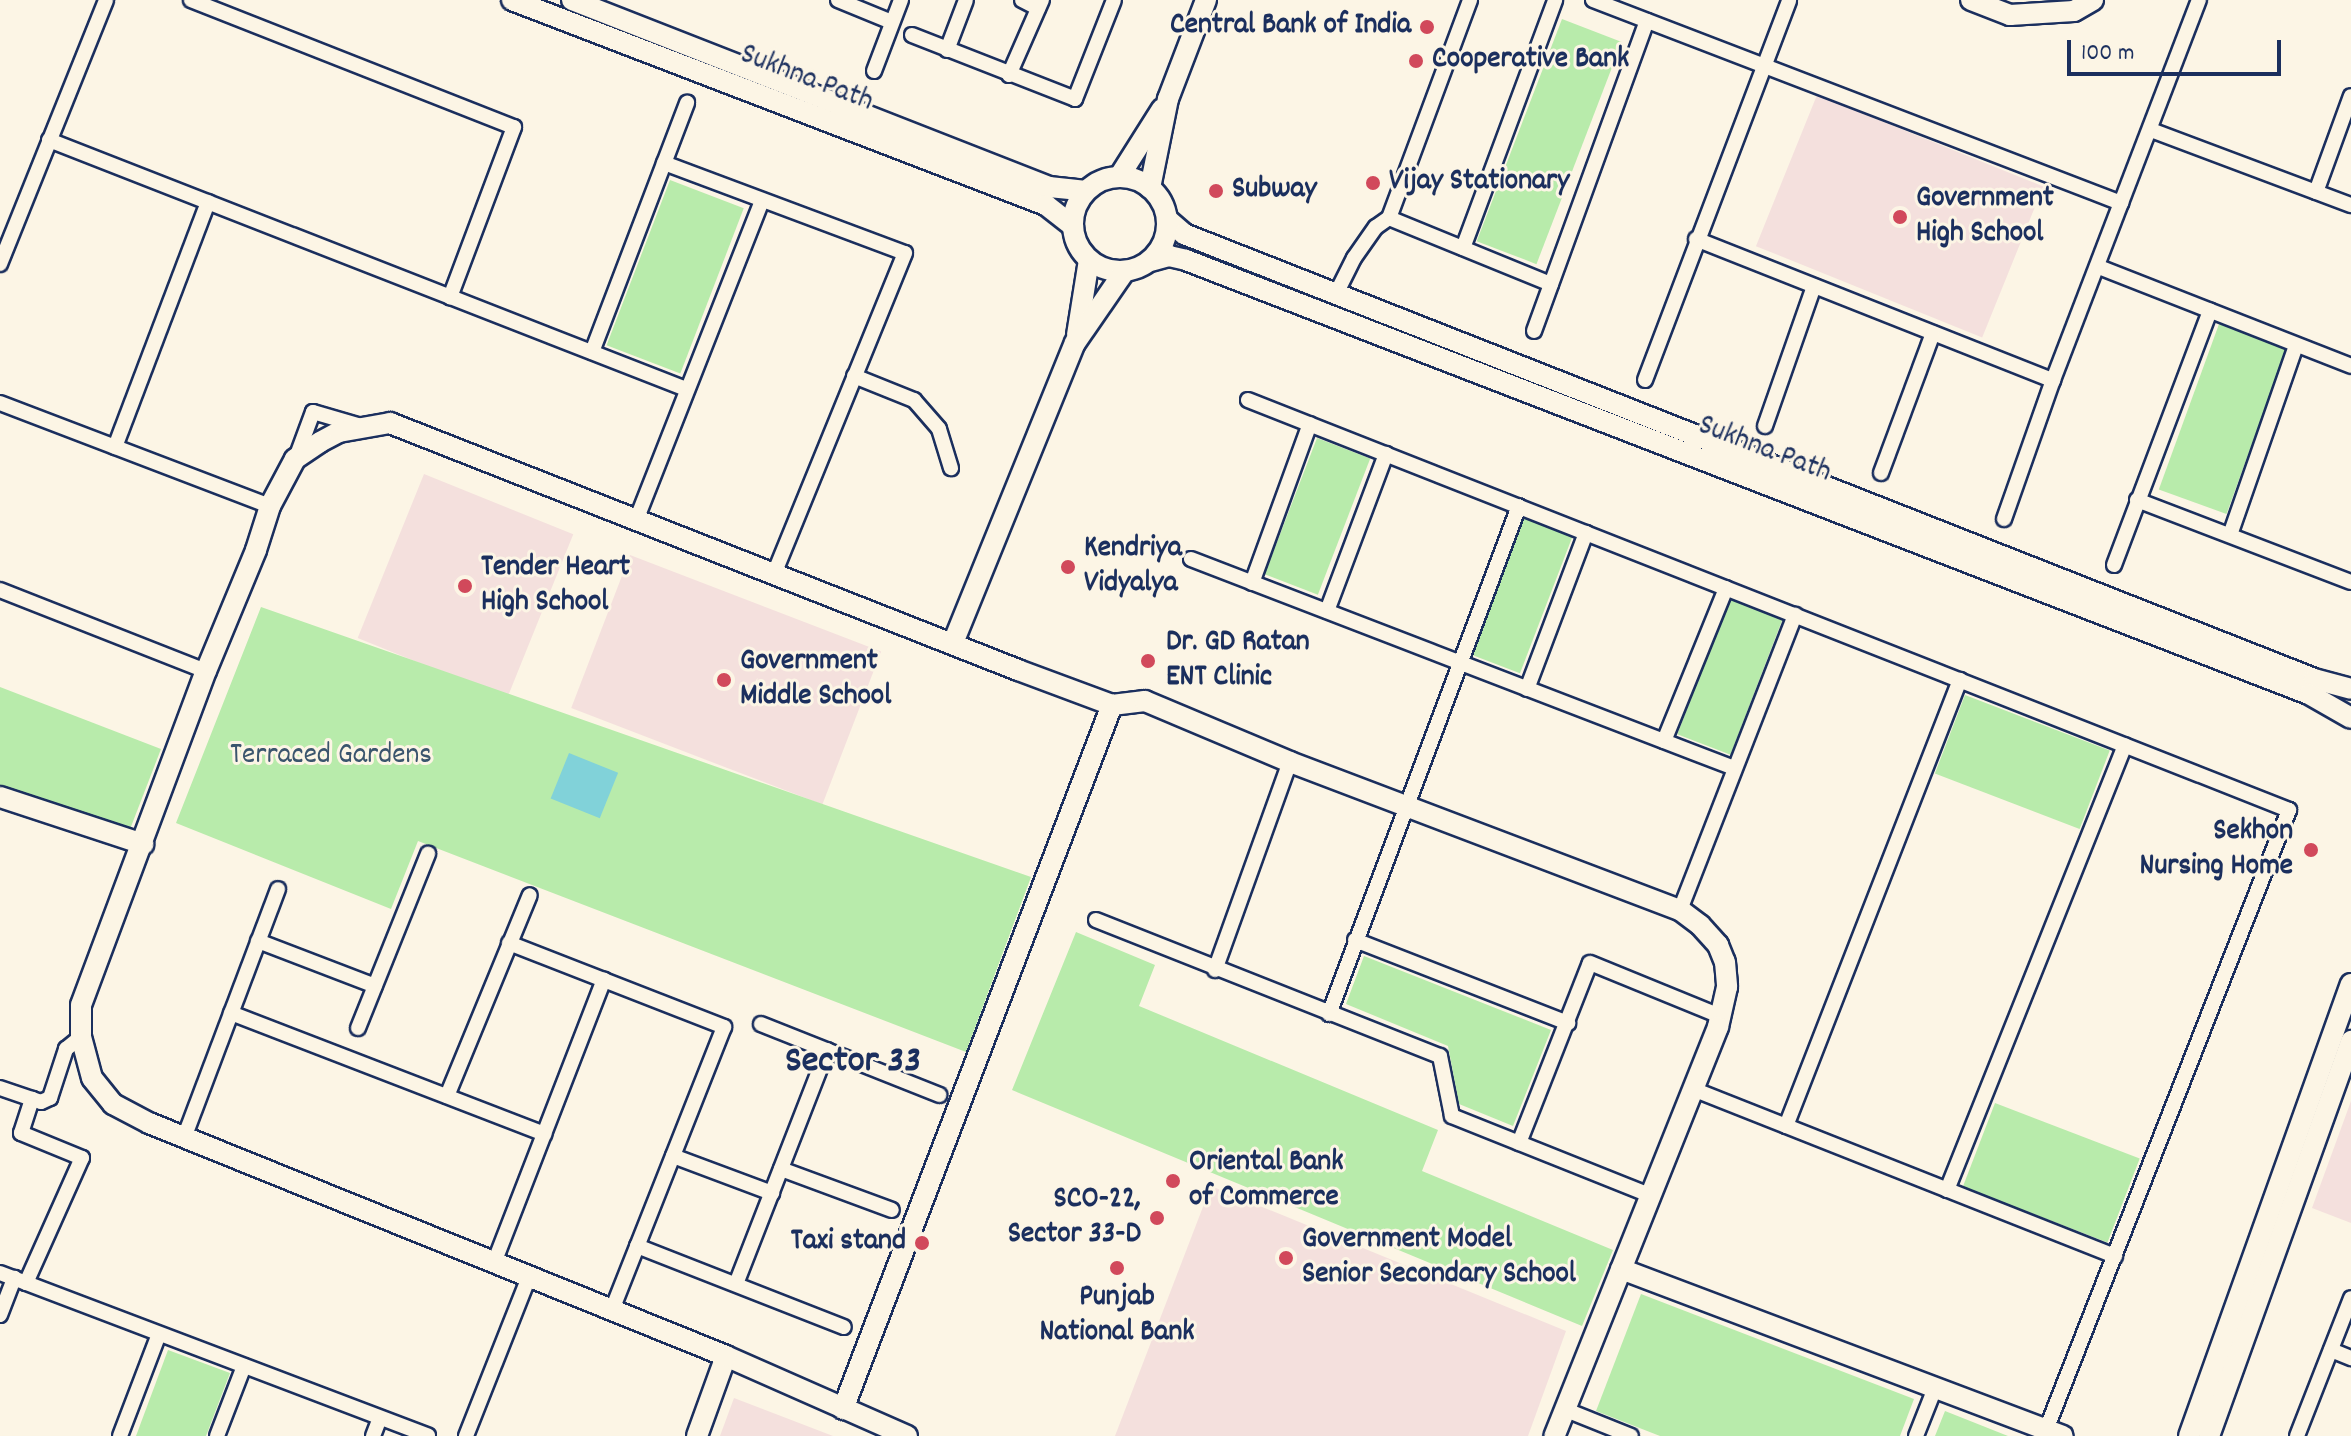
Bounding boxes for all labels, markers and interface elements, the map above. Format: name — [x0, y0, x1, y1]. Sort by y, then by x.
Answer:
place label: Central Bank of India — [1170, 9, 1411, 45]
marker: Central Bank of India — [1418, 18, 1436, 36]
scale bar — [2071, 24, 2285, 74]
text: 100 m — [2081, 37, 2134, 71]
street label: Sukhna Path — [734, 38, 878, 122]
place label: Cooperative Bank — [1432, 43, 1629, 79]
marker: Cooperative Bank — [1407, 52, 1425, 70]
place label: Vijay Stationary — [1389, 165, 1569, 201]
place label: Subway — [1232, 173, 1317, 209]
marker: Vijay Stationary — [1364, 174, 1382, 192]
marker: Subway — [1207, 182, 1225, 200]
place label: Government High School — [1916, 182, 2054, 252]
marker: Government High School — [1891, 208, 1909, 226]
street label: Sukhna Path — [1692, 409, 1836, 493]
place label: Kendriya Vidyalya — [1084, 532, 1182, 602]
place label: Tender Heart High School — [481, 551, 630, 622]
marker: Kendriya Vidyalya — [1059, 558, 1077, 576]
marker: Tender Heart High School — [456, 577, 474, 595]
place label: Dr. GD Ratan ENT Clinic — [1166, 626, 1310, 696]
place label: Government Middle School — [740, 645, 891, 716]
marker: Dr. GD Ratan ENT Clinic — [1137, 650, 1159, 672]
marker: Government Middle School — [715, 671, 733, 689]
park label: Terraced Gardens — [230, 739, 432, 775]
place label: Sekhon Nursing Home — [2140, 815, 2293, 886]
marker: Sekhon Nursing Home — [2300, 839, 2322, 861]
district label: Sector 33 — [785, 1040, 921, 1086]
place label: Oriental Bank of Commerce — [1189, 1146, 1343, 1216]
marker: Oriental Bank of Commerce — [1164, 1172, 1182, 1190]
place label: SCO-22, Sector 33-D — [1008, 1183, 1141, 1254]
marker: SCO-22, Sector 33-D — [1148, 1209, 1166, 1227]
place label: Government Model Senior Secondary School — [1302, 1223, 1576, 1294]
place label: Taxi stand — [791, 1225, 906, 1261]
marker: Taxi stand — [913, 1234, 931, 1252]
marker: Government Model Senior Secondary School — [1277, 1249, 1295, 1267]
marker: Punjab National Bank — [1108, 1259, 1126, 1277]
place label: Punjab National Bank — [1039, 1281, 1195, 1352]

